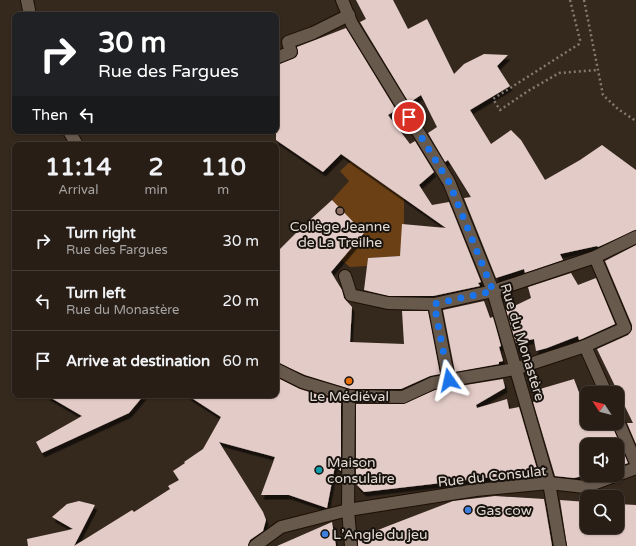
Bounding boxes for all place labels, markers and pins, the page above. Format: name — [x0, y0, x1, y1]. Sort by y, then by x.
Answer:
pin — [392, 100, 426, 134]
marker: Collège Jeanne de La Treilhe — [335, 206, 345, 216]
place label: Collège Jeanne de La Treilhe — [290, 218, 390, 251]
marker: Le Médiéval — [344, 376, 354, 386]
place label: Le Médiéval — [309, 388, 389, 405]
place label: Maison consulaire — [327, 454, 395, 487]
marker: Maison consulaire — [314, 465, 324, 475]
place label: Gas cow — [476, 502, 532, 519]
marker: Gas cow — [463, 505, 473, 515]
place label: L’Angle du jeu — [333, 526, 427, 543]
marker: L’Angle du jeu — [320, 529, 330, 539]

